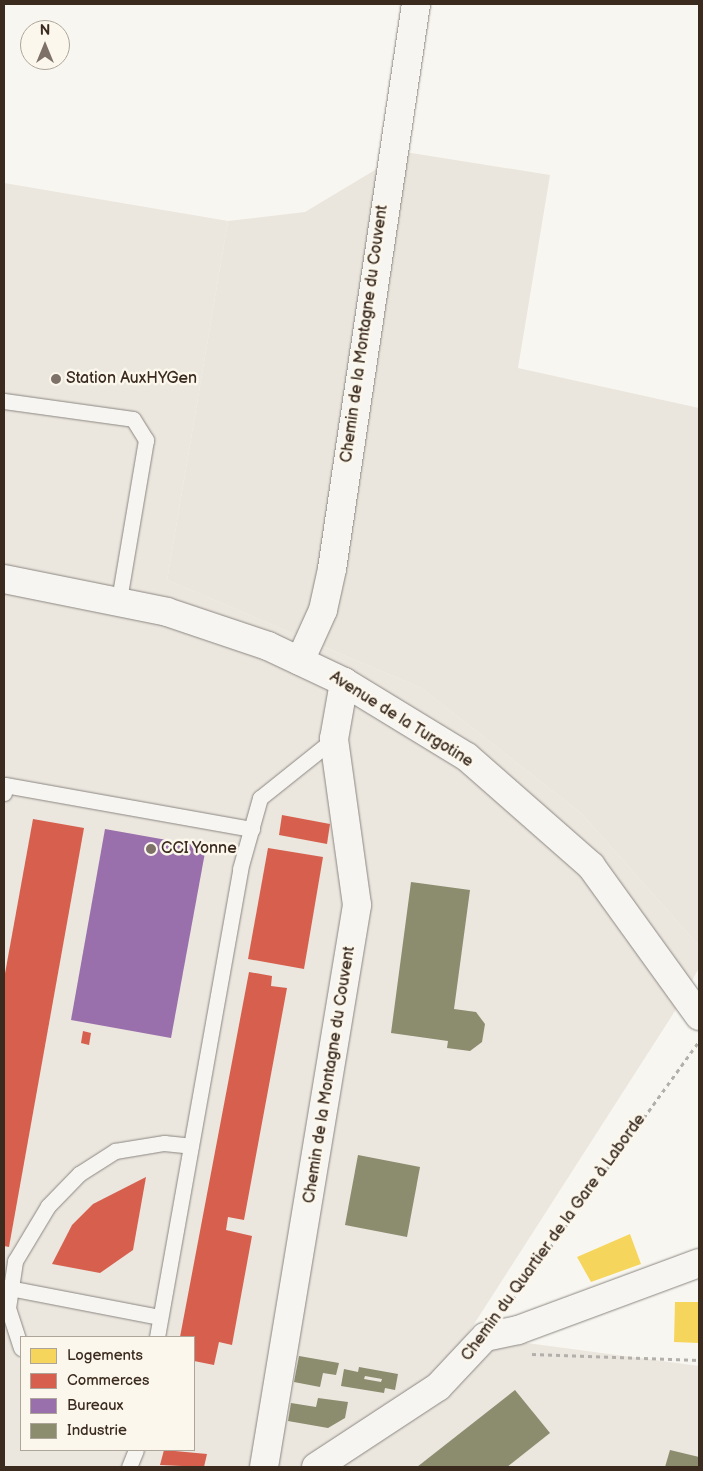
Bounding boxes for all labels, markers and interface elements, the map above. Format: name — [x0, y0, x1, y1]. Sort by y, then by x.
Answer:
north arrow — [20, 20, 70, 70]
text: N — [40, 22, 50, 39]
street label: Chemin de la Montagne du Couvent — [337, 204, 393, 464]
place label: Station AuxHYGen — [66, 369, 197, 389]
marker: Station AuxHYGen — [50, 373, 62, 385]
street label: Avenue de la Turgotine — [326, 668, 476, 772]
place label: CCI Yonne — [161, 839, 238, 859]
marker: CCI Yonne — [145, 843, 157, 855]
street label: Chemin de la Montagne du Couvent — [300, 945, 360, 1205]
street label: Chemin du Quartier de la Gare à Laborde — [458, 1111, 650, 1365]
legend — [20, 1336, 195, 1451]
text: Logements — [67, 1346, 143, 1365]
text: Commerces — [67, 1371, 149, 1390]
text: Bureaux — [67, 1396, 124, 1415]
text: Industrie — [67, 1421, 127, 1440]

